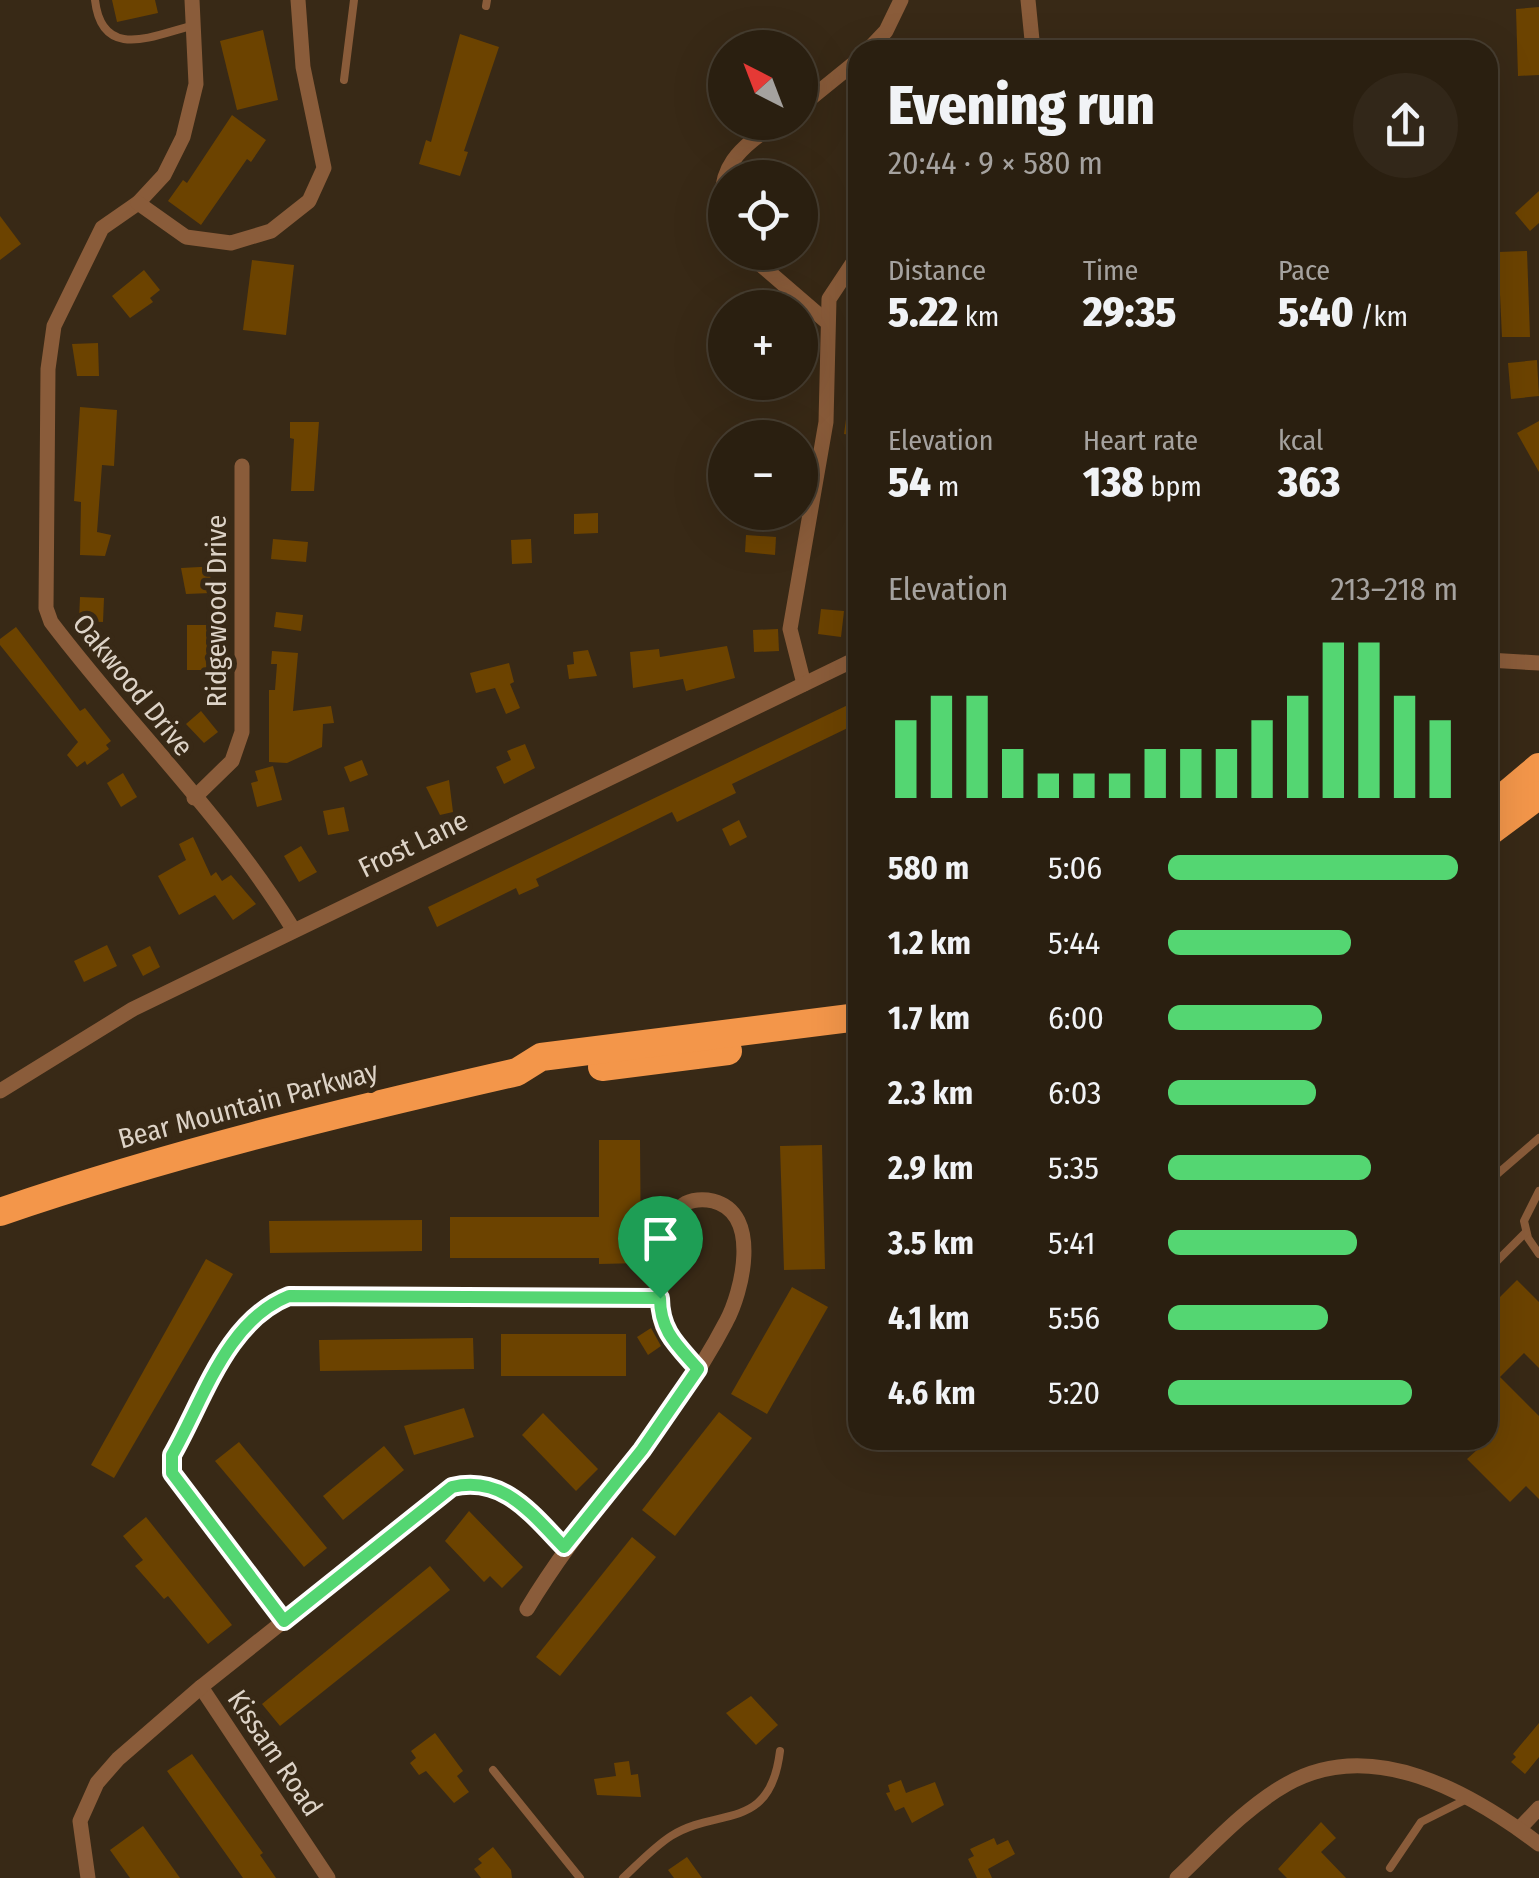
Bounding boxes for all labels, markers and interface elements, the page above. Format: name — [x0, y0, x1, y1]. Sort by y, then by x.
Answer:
north arrow — [708, 30, 818, 140]
map controls — [708, 30, 818, 530]
text: Evening run — [888, 73, 1155, 139]
button: share — [1353, 73, 1458, 178]
text: 20:44 · 9 × 580 m — [888, 144, 1103, 182]
button: locate — [708, 160, 818, 270]
text: Distance — [888, 254, 986, 287]
text: Time — [1083, 254, 1138, 287]
text: Pace — [1278, 254, 1330, 287]
text: 5.22 — [888, 287, 958, 337]
text: 29:35 — [1083, 287, 1176, 337]
text: 5:40 — [1278, 287, 1354, 337]
button: + — [708, 290, 818, 400]
text: km — [958, 300, 999, 333]
text: /km — [1354, 300, 1408, 333]
button: − — [708, 420, 818, 530]
text: Elevation — [888, 424, 993, 457]
text: Heart rate — [1083, 424, 1198, 457]
text: kcal — [1278, 424, 1323, 457]
text: 54 — [888, 457, 931, 507]
text: 138 — [1083, 457, 1144, 507]
text: 363 — [1278, 457, 1340, 507]
text: m — [931, 470, 959, 503]
text: bpm — [1144, 470, 1202, 503]
street label: Ridgewood Drive — [200, 515, 233, 707]
text: Elevation — [888, 570, 1008, 608]
text: 213–218 m — [1330, 570, 1458, 608]
street label: Oakwood Drive — [66, 607, 200, 763]
street label: Frost Lane — [353, 803, 473, 885]
text: 580 m — [888, 849, 969, 887]
text: 5:06 — [1048, 849, 1102, 887]
text: 1.2 km — [888, 924, 971, 962]
text: 5:44 — [1048, 924, 1100, 962]
text: 1.7 km — [888, 999, 970, 1037]
text: 6:00 — [1048, 999, 1104, 1037]
street label: Bear Mountain Parkway — [114, 1054, 382, 1156]
text: 2.3 km — [888, 1074, 973, 1112]
text: 6:03 — [1048, 1074, 1101, 1112]
text: 2.9 km — [888, 1149, 973, 1187]
text: 5:35 — [1048, 1149, 1099, 1187]
pin — [618, 1196, 703, 1299]
icon: arrive — [633, 1211, 688, 1266]
text: 3.5 km — [888, 1224, 974, 1262]
text: 5:41 — [1048, 1224, 1096, 1262]
text: 4.1 km — [888, 1299, 969, 1337]
text: 5:56 — [1048, 1299, 1100, 1337]
text: 4.6 km — [888, 1374, 976, 1412]
text: 5:20 — [1048, 1374, 1100, 1412]
street label: Kissam Road — [221, 1684, 329, 1822]

